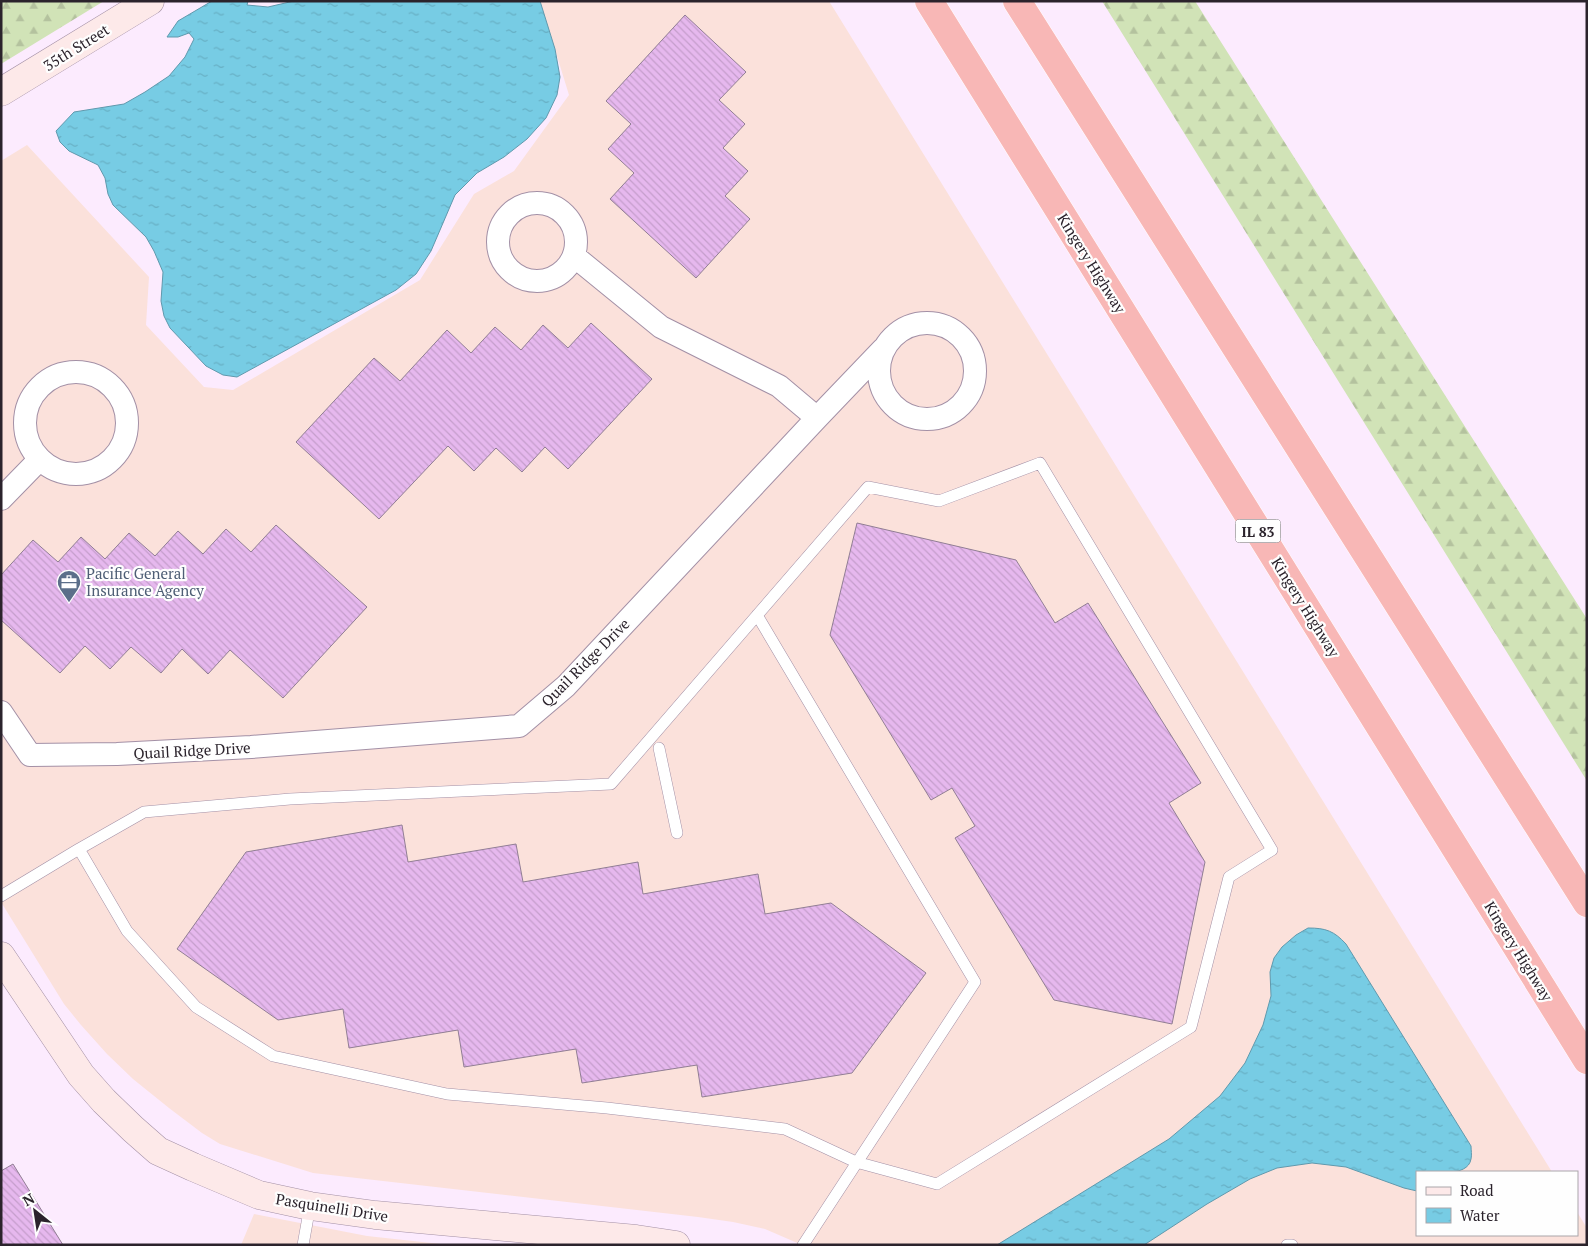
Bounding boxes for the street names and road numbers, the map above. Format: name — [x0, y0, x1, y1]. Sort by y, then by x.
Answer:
street label: 35th Street — [39, 19, 113, 75]
street label: Kingery Highway — [1053, 209, 1131, 317]
road number: IL 83 — [1236, 520, 1280, 542]
street label: Kingery Highway — [1267, 553, 1345, 661]
street label: Quail Ridge Drive — [536, 613, 634, 711]
street label: Quail Ridge Drive — [133, 737, 251, 763]
street label: Kingery Highway — [1480, 897, 1558, 1005]
street label: Pasquinelli Drive — [274, 1188, 390, 1226]

